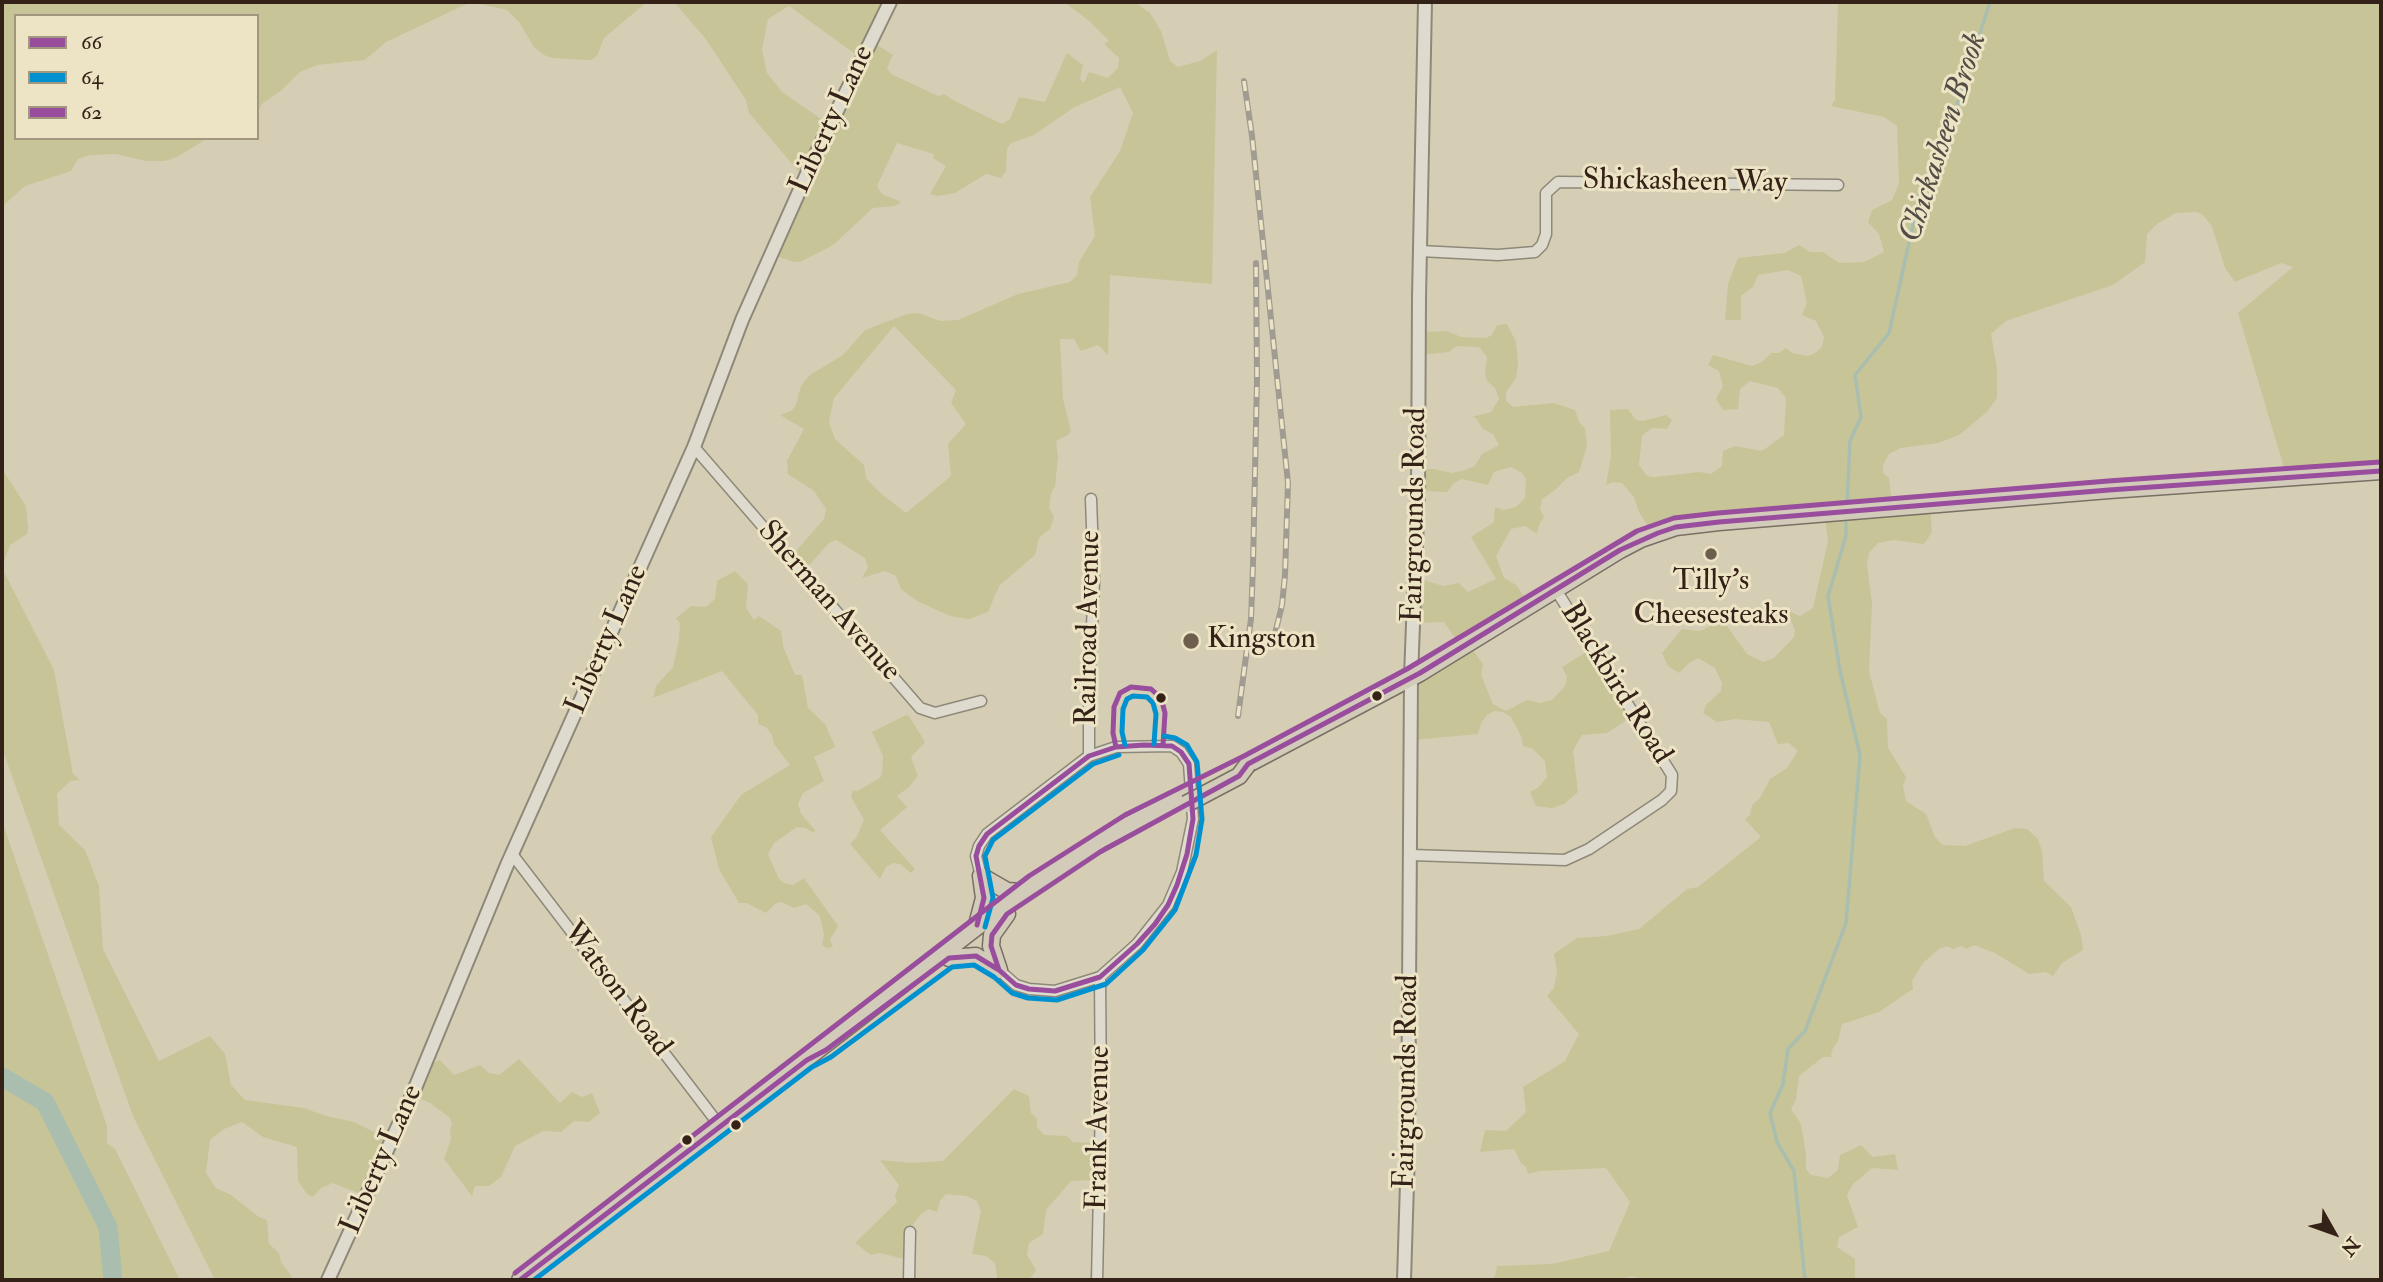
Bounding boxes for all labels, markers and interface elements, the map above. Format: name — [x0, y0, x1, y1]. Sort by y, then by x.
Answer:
legend — [14, 14, 259, 140]
water label: Chickasheen Brook — [1893, 28, 1997, 248]
text: 66 — [81, 29, 102, 56]
street label: Liberty Lane — [783, 40, 883, 200]
text: 64 — [81, 64, 103, 91]
text: 62 — [81, 99, 102, 126]
street label: Shickasheen Way — [1582, 163, 1788, 203]
street label: Fairgrounds Road — [1396, 407, 1436, 623]
street label: Sherman Avenue — [749, 515, 907, 689]
street label: Railroad Avenue — [1070, 530, 1110, 726]
marker: Tilly's Cheesesteaks — [1703, 546, 1719, 562]
street label: Liberty Lane — [559, 560, 657, 720]
place label: Tilly's Cheesesteaks — [1634, 565, 1788, 636]
street label: Blackbird Road — [1551, 597, 1679, 771]
place label: Kingston — [1207, 623, 1316, 659]
marker: Kingston — [1181, 631, 1201, 651]
unlabelled marker — [1370, 689, 1384, 703]
unlabelled marker — [1154, 691, 1168, 705]
street label: Watson Road — [554, 916, 678, 1064]
street label: Fairgrounds Road — [1388, 974, 1428, 1190]
street label: Frank Avenue — [1081, 1045, 1119, 1211]
street label: Liberty Lane — [334, 1080, 432, 1240]
unlabelled marker — [729, 1118, 743, 1132]
unlabelled marker — [680, 1133, 694, 1147]
north arrow — [2299, 1198, 2369, 1268]
text: N — [2335, 1232, 2365, 1261]

